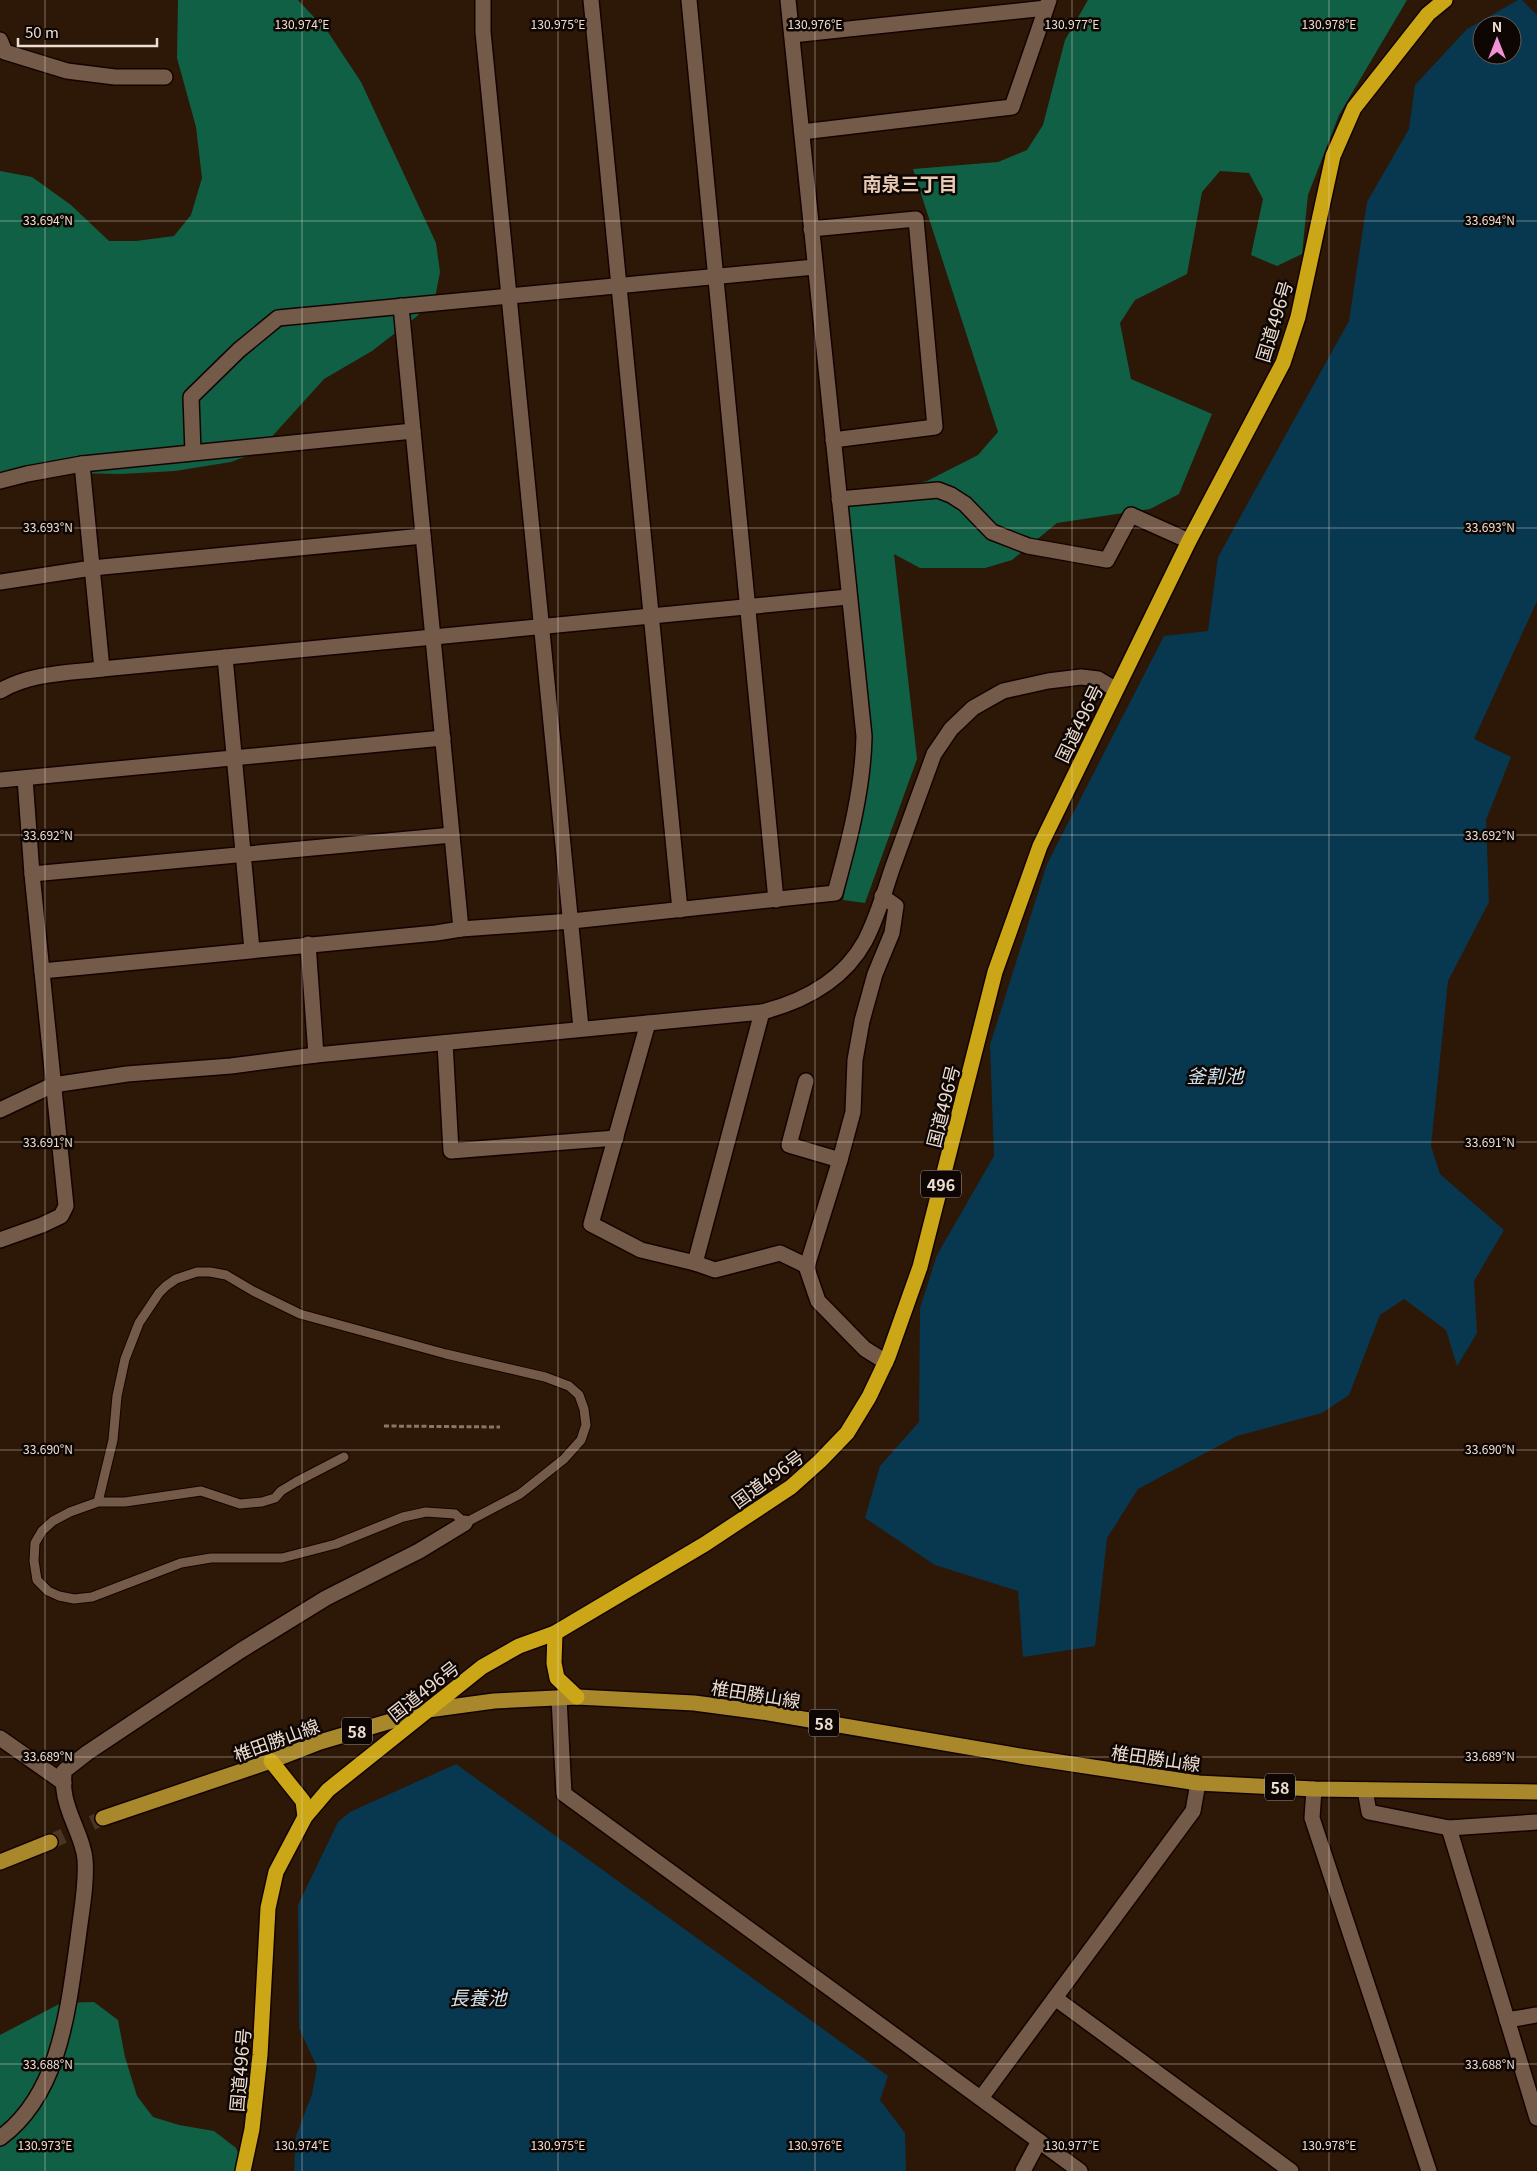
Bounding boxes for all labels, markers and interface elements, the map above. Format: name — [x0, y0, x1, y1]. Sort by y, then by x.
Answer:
scale bar — [18, 15, 156, 47]
text: 130.974°E — [275, 15, 329, 32]
text: 130.975°E — [531, 15, 585, 32]
text: 130.976°E — [788, 15, 842, 32]
text: 130.977°E — [1045, 15, 1099, 32]
text: 130.978°E — [1302, 15, 1356, 32]
north arrow — [1472, 15, 1522, 65]
text: N — [1492, 16, 1502, 36]
text: 50 m — [25, 21, 59, 42]
district label: 南泉三丁目 — [862, 169, 958, 196]
text: 33.694°N — [23, 211, 73, 228]
text: 33.694°N — [1465, 211, 1515, 228]
street label: 国道496号 — [1248, 277, 1298, 365]
text: 33.693°N — [23, 518, 73, 535]
text: 33.693°N — [1465, 518, 1515, 535]
street label: 国道496号 — [1048, 680, 1108, 766]
text: 33.692°N — [23, 826, 73, 843]
text: 33.692°N — [1465, 826, 1515, 843]
water label: 釜割池 — [1186, 1061, 1245, 1088]
street label: 国道496号 — [919, 1062, 965, 1150]
text: 33.691°N — [23, 1133, 73, 1150]
text: 33.691°N — [1465, 1133, 1515, 1150]
road number: 496 — [921, 1170, 961, 1198]
text: 33.690°N — [23, 1440, 73, 1457]
text: 33.690°N — [1465, 1440, 1515, 1457]
street label: 国道496号 — [725, 1443, 809, 1513]
street label: 国道496号 — [382, 1654, 464, 1726]
street label: 椎田勝山線 — [710, 1673, 802, 1713]
road number: 58 — [809, 1710, 839, 1736]
street label: 椎田勝山線 — [229, 1711, 323, 1767]
road number: 58 — [342, 1718, 372, 1744]
street label: 椎田勝山線 — [1110, 1738, 1202, 1776]
text: 33.689°N — [23, 1747, 73, 1764]
text: 33.689°N — [1465, 1747, 1515, 1764]
road number: 58 — [1265, 1774, 1295, 1800]
water label: 長養池 — [449, 1983, 508, 2010]
street label: 国道496号 — [222, 2027, 256, 2113]
text: 33.688°N — [23, 2055, 73, 2072]
text: 33.688°N — [1465, 2055, 1515, 2072]
text: 130.973°E — [18, 2136, 72, 2153]
text: 130.974°E — [275, 2136, 329, 2153]
text: 130.975°E — [531, 2136, 585, 2153]
text: 130.976°E — [788, 2136, 842, 2153]
text: 130.977°E — [1045, 2136, 1099, 2153]
text: 130.978°E — [1302, 2136, 1356, 2153]

